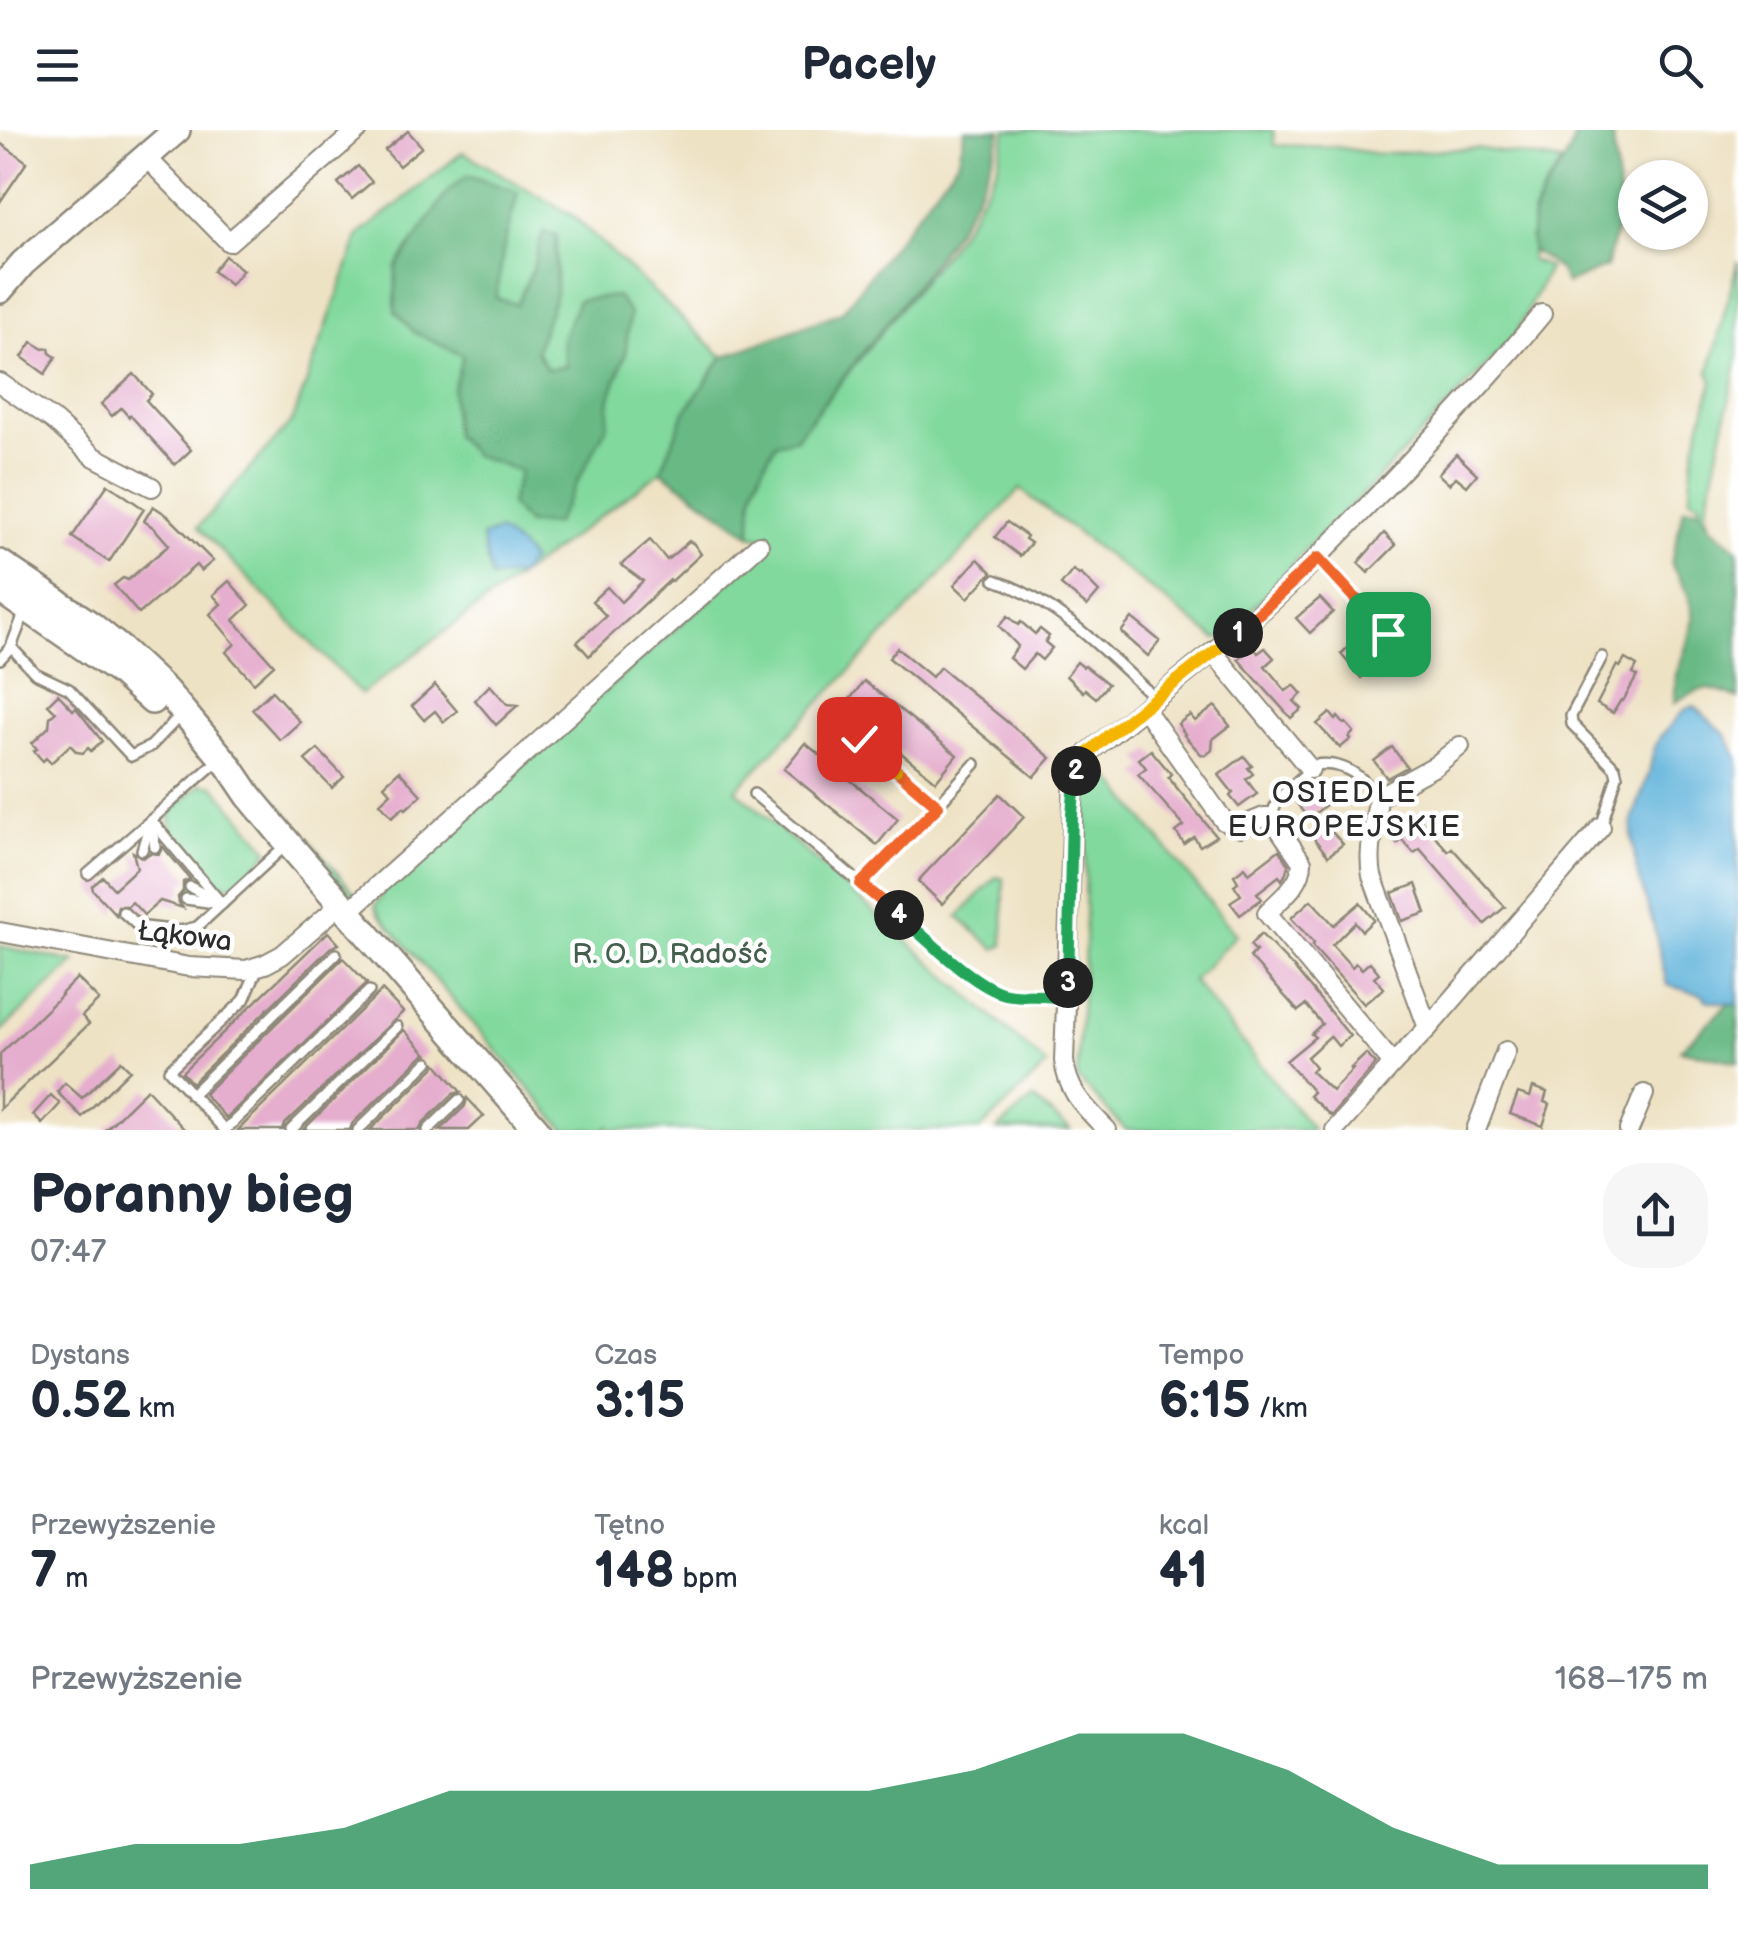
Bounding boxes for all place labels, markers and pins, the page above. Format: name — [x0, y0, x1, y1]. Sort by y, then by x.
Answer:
pin — [1346, 592, 1431, 677]
pin: 1 — [1213, 608, 1263, 658]
pin — [817, 697, 902, 782]
pin: 2 — [1051, 746, 1101, 796]
pin: 4 — [874, 890, 924, 940]
pin: 3 — [1043, 958, 1093, 1008]

